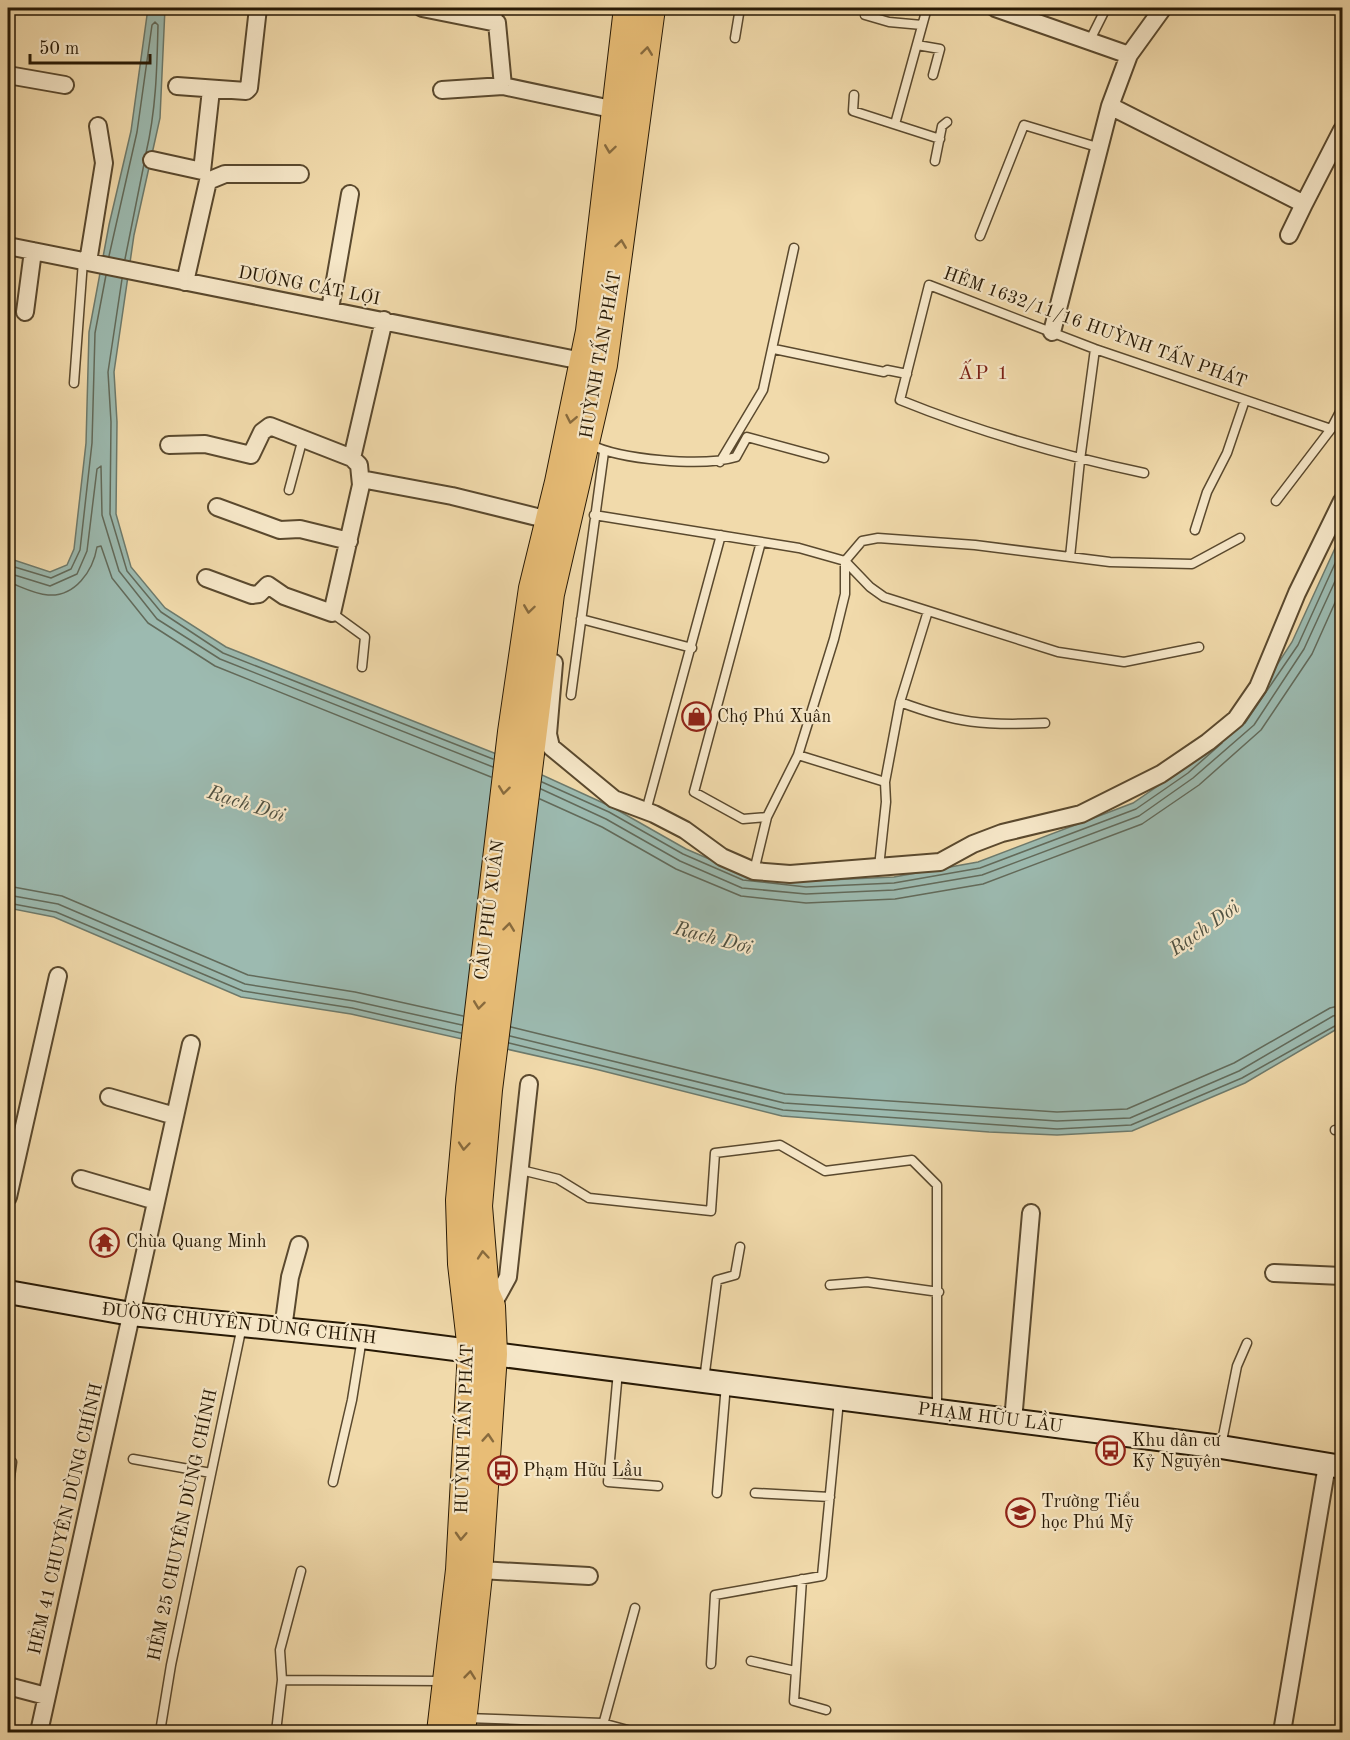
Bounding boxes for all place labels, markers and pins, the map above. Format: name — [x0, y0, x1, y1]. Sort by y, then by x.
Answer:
shop icon: Chợ Phú Xuân — [680, 701, 712, 733]
place label: Chợ Phú Xuân — [717, 708, 832, 726]
temple icon: Chùa Quang Minh — [89, 1226, 121, 1258]
place label: Chùa Quang Minh — [126, 1233, 267, 1251]
place label: Khu dân cư Kỷ Nguyên — [1132, 1432, 1221, 1471]
bus stop icon: Khu dân cư Kỷ Nguyên — [1095, 1435, 1127, 1467]
bus stop icon: Phạm Hữu Lầu — [486, 1455, 518, 1487]
place label: Phạm Hữu Lầu — [523, 1459, 643, 1480]
place label: Trường Tiểu học Phú Mỹ — [1041, 1491, 1140, 1532]
school or university icon: Trường Tiểu học Phú Mỹ — [1004, 1496, 1036, 1528]

